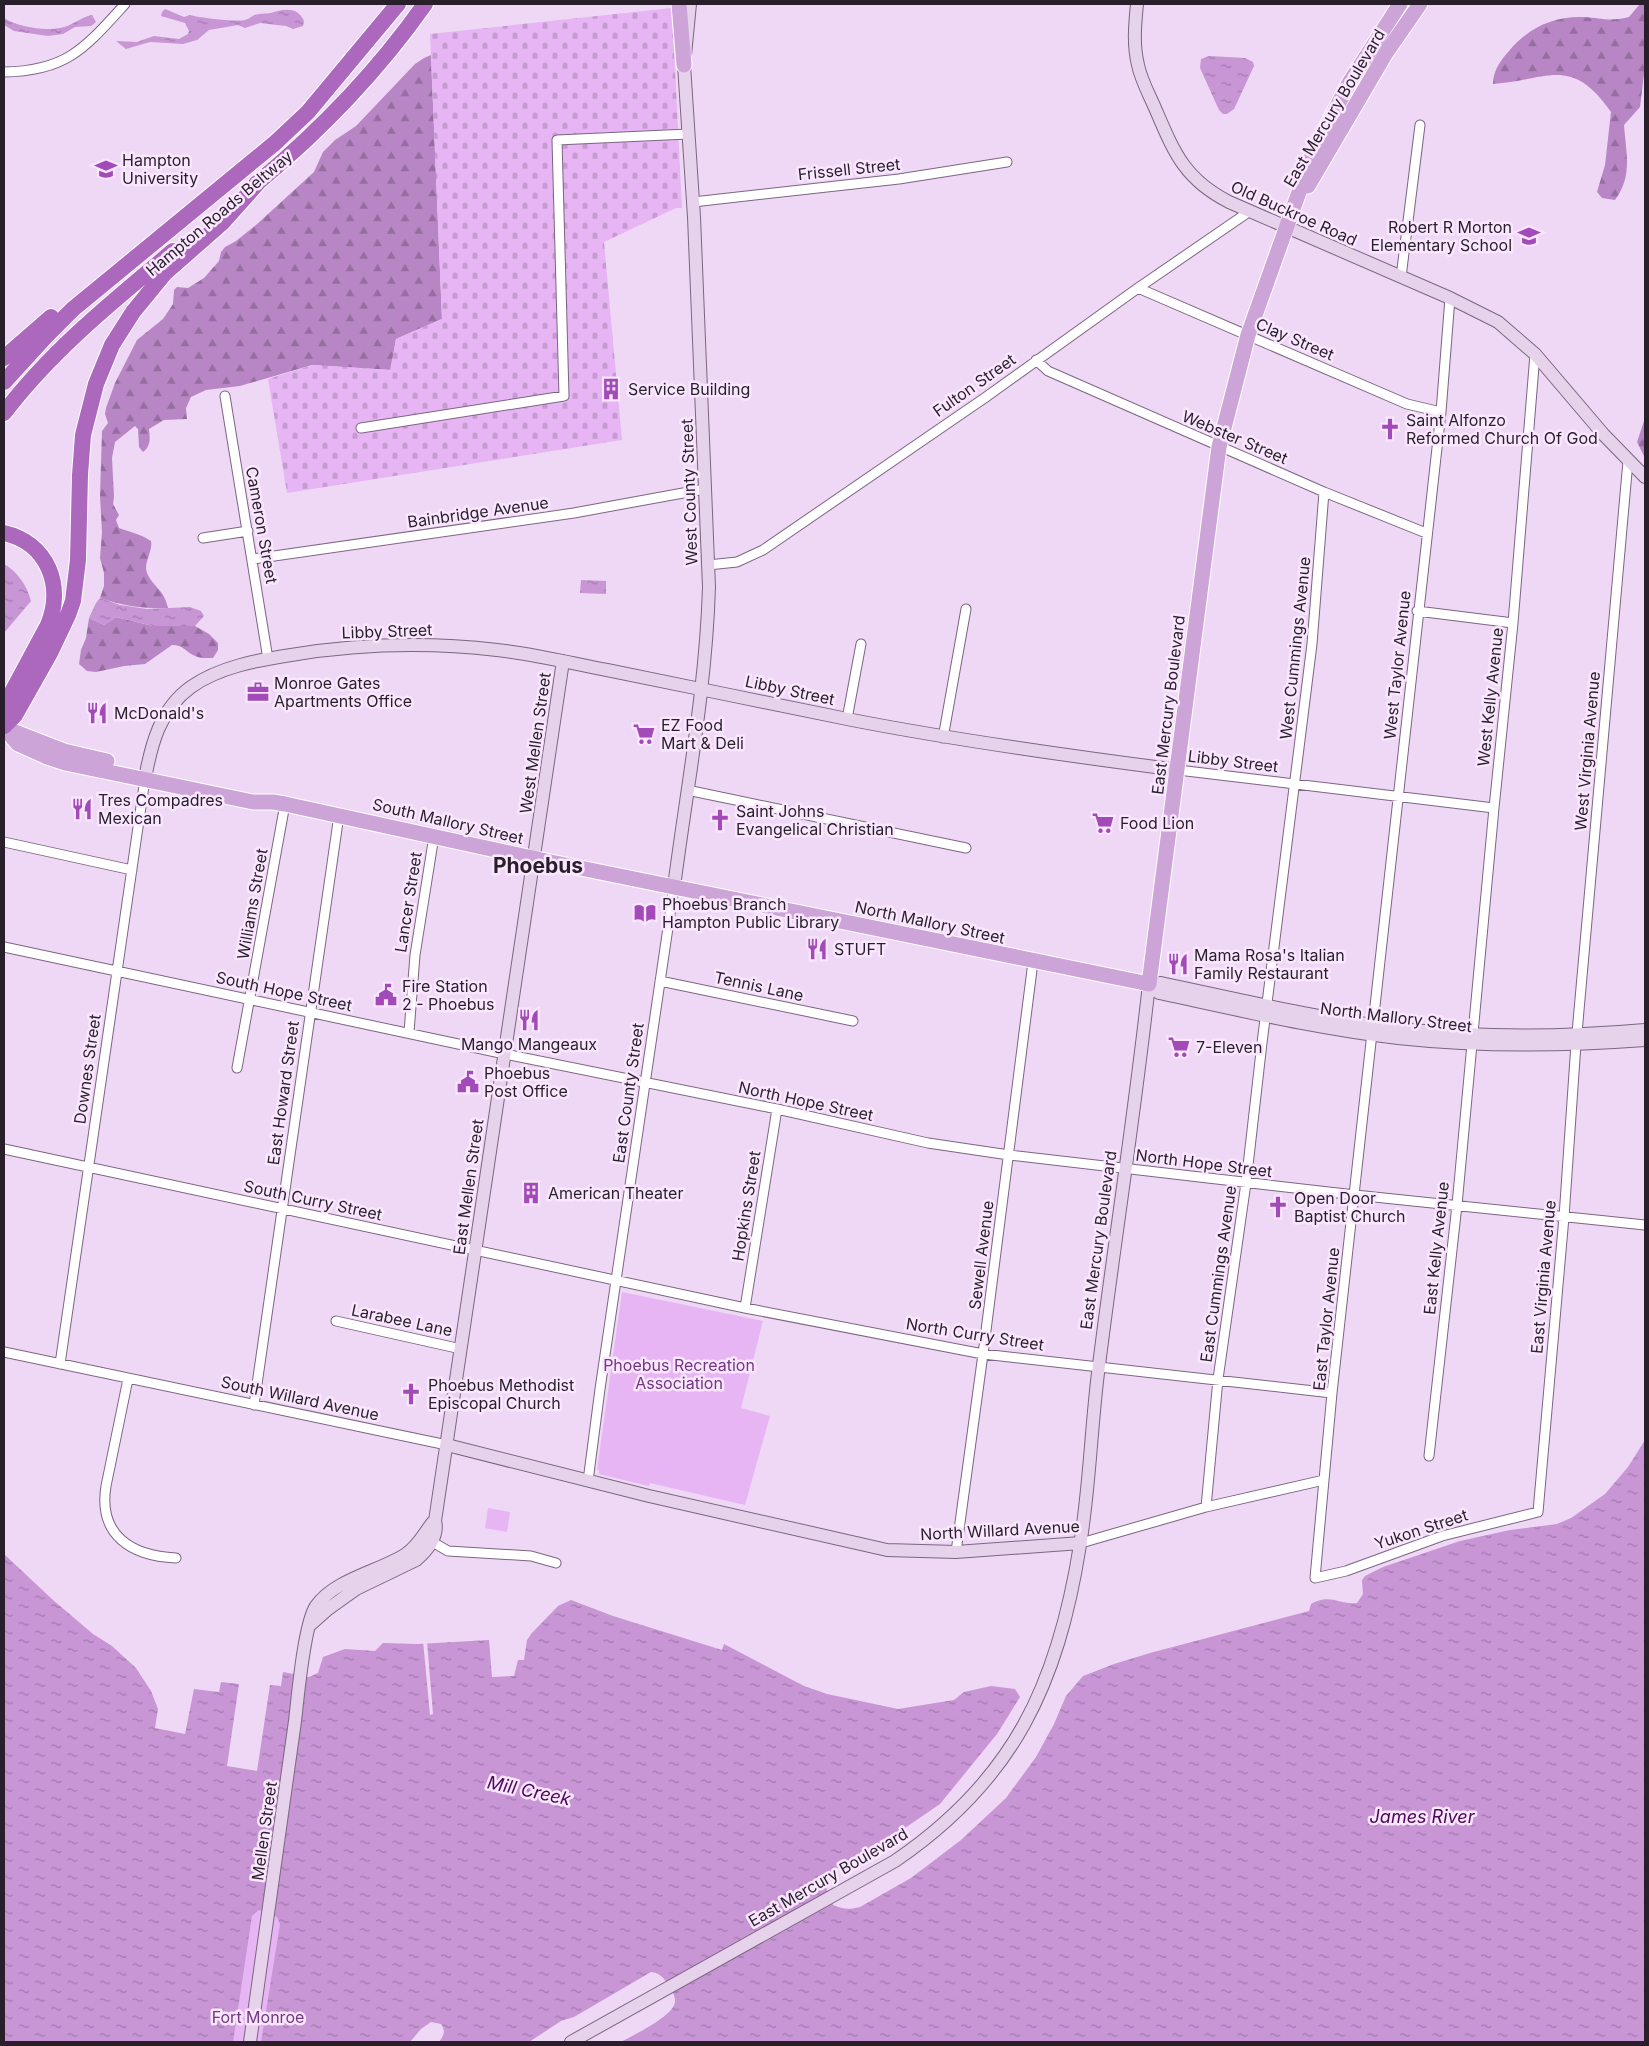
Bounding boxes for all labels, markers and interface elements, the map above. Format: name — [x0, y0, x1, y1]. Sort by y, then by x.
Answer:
street label: East Mercury Boulevard — [1279, 25, 1389, 191]
street label: Hampton Roads Beltway — [142, 146, 296, 280]
place label: Hampton University — [122, 150, 198, 188]
street label: Frissell Street — [797, 154, 901, 184]
school or university icon: Hampton University — [93, 156, 119, 182]
street label: Old Buckroe Road — [1228, 176, 1360, 250]
place label: Robert R Morton Elementary School — [1370, 217, 1512, 255]
school or university icon: Robert R Morton Elementary School — [1516, 223, 1542, 249]
street label: Clay Street — [1253, 314, 1337, 364]
street label: Fulton Street — [929, 349, 1019, 421]
building icon: Service Building — [598, 376, 624, 402]
place label: Service Building — [628, 379, 750, 399]
street label: Webster Street — [1179, 406, 1291, 468]
place label: Saint Alfonzo Reformed Church Of God — [1406, 410, 1598, 448]
church icon: Saint Alfonzo Reformed Church Of God — [1377, 416, 1403, 442]
street label: West County Street — [676, 418, 702, 566]
street label: Cameron Street — [242, 465, 282, 585]
street label: Bainbridge Avenue — [406, 492, 550, 532]
street label: West Cummings Avenue — [1275, 555, 1315, 741]
street label: West Taylor Avenue — [1379, 590, 1415, 740]
street label: East Mercury Boulevard — [1147, 614, 1189, 796]
street label: Libby Street — [341, 619, 433, 643]
street label: West Kelly Avenue — [1473, 627, 1507, 767]
street label: West Mellen Street — [515, 671, 555, 815]
street label: Libby Street — [743, 671, 837, 709]
street label: West Virginia Avenue — [1570, 671, 1604, 831]
place label: Monroe Gates Apartments Office — [274, 673, 412, 711]
office icon: Monroe Gates Apartments Office — [245, 679, 271, 705]
restaurant icon: McDonald's — [84, 700, 110, 726]
place label: McDonald's — [114, 703, 204, 723]
place label: EZ Food Mart & Deli — [661, 715, 744, 753]
supermarket icon: EZ Food Mart & Deli — [631, 721, 657, 747]
street label: Libby Street — [1187, 746, 1279, 776]
place label: Tres Compadres Mexican — [98, 790, 223, 828]
street label: South Mallory Street — [371, 794, 525, 848]
restaurant icon: Tres Compadres Mexican — [69, 796, 95, 822]
place label: Saint Johns Evangelical Christian — [736, 801, 894, 839]
church icon: Saint Johns Evangelical Christian — [707, 807, 733, 833]
supermarket icon: Food Lion — [1090, 810, 1116, 836]
place label: Food Lion — [1120, 813, 1194, 833]
street label: Williams Street — [232, 847, 272, 961]
street label: Lancer Street — [390, 850, 426, 954]
district label: Phoebus — [493, 853, 583, 878]
place label: Phoebus Branch Hampton Public Library — [662, 894, 839, 932]
street label: North Mallory Street — [853, 896, 1007, 948]
library icon: Phoebus Branch Hampton Public Library — [632, 900, 658, 926]
restaurant icon: STUFT — [804, 936, 830, 962]
place label: STUFT — [834, 939, 886, 959]
place label: Mama Rosa's Italian Family Restaurant — [1194, 945, 1345, 983]
restaurant icon: Mama Rosa's Italian Family Restaurant — [1165, 951, 1191, 977]
street label: South Hope Street — [214, 967, 354, 1015]
street label: Tennis Lane — [712, 967, 806, 1005]
place label: Fire Station 2 - Phoebus — [402, 976, 494, 1014]
public building icon: Fire Station 2 - Phoebus — [373, 982, 399, 1008]
street label: North Mallory Street — [1319, 998, 1473, 1036]
restaurant icon: Mango Mangeaux — [516, 1007, 542, 1033]
street label: Downes Street — [69, 1013, 105, 1125]
street label: East Howard Street — [263, 1020, 303, 1166]
street label: East County Street — [608, 1022, 648, 1164]
place label: Mango Mangeaux — [461, 1034, 597, 1054]
supermarket icon: 7-Eleven — [1166, 1034, 1192, 1060]
place label: 7-Eleven — [1196, 1037, 1262, 1057]
place label: Phoebus Post Office — [484, 1063, 568, 1101]
public building icon: Phoebus Post Office — [455, 1069, 481, 1095]
street label: North Hope Street — [737, 1077, 875, 1125]
street label: East Mellen Street — [449, 1118, 487, 1256]
street label: North Hope Street — [1135, 1145, 1273, 1181]
street label: Hopkins Street — [727, 1149, 765, 1263]
street label: East Mercury Boulevard — [1076, 1149, 1120, 1331]
street label: South Curry Street — [242, 1176, 384, 1224]
building icon: American Theater — [518, 1180, 544, 1206]
street label: East Kelly Avenue — [1419, 1180, 1453, 1316]
place label: American Theater — [548, 1183, 683, 1203]
street label: East Cummings Avenue — [1196, 1184, 1240, 1364]
place label: Open Door Baptist Church — [1294, 1188, 1406, 1226]
church icon: Open Door Baptist Church — [1265, 1194, 1291, 1220]
street label: Sewell Avenue — [964, 1199, 998, 1311]
street label: East Virginia Avenue — [1526, 1199, 1560, 1355]
street label: East Taylor Avenue — [1309, 1246, 1343, 1392]
street label: Larabee Lane — [350, 1300, 454, 1340]
street label: North Curry Street — [905, 1313, 1045, 1355]
park label: Phoebus Recreation Association — [603, 1355, 755, 1393]
street label: South Willard Avenue — [219, 1371, 381, 1425]
place label: Phoebus Methodist Episcopal Church — [428, 1375, 574, 1413]
church icon: Phoebus Methodist Episcopal Church — [398, 1381, 424, 1407]
street label: Yukon Street — [1372, 1505, 1470, 1553]
street label: North Willard Avenue — [920, 1516, 1080, 1544]
water label: Mill Creek — [486, 1771, 574, 1810]
street label: Mellen Street — [247, 1780, 281, 1882]
water label: James River — [1370, 1806, 1476, 1827]
street label: East Mercury Boulevard — [745, 1823, 911, 1931]
park label: Fort Monroe — [212, 2007, 304, 2027]

